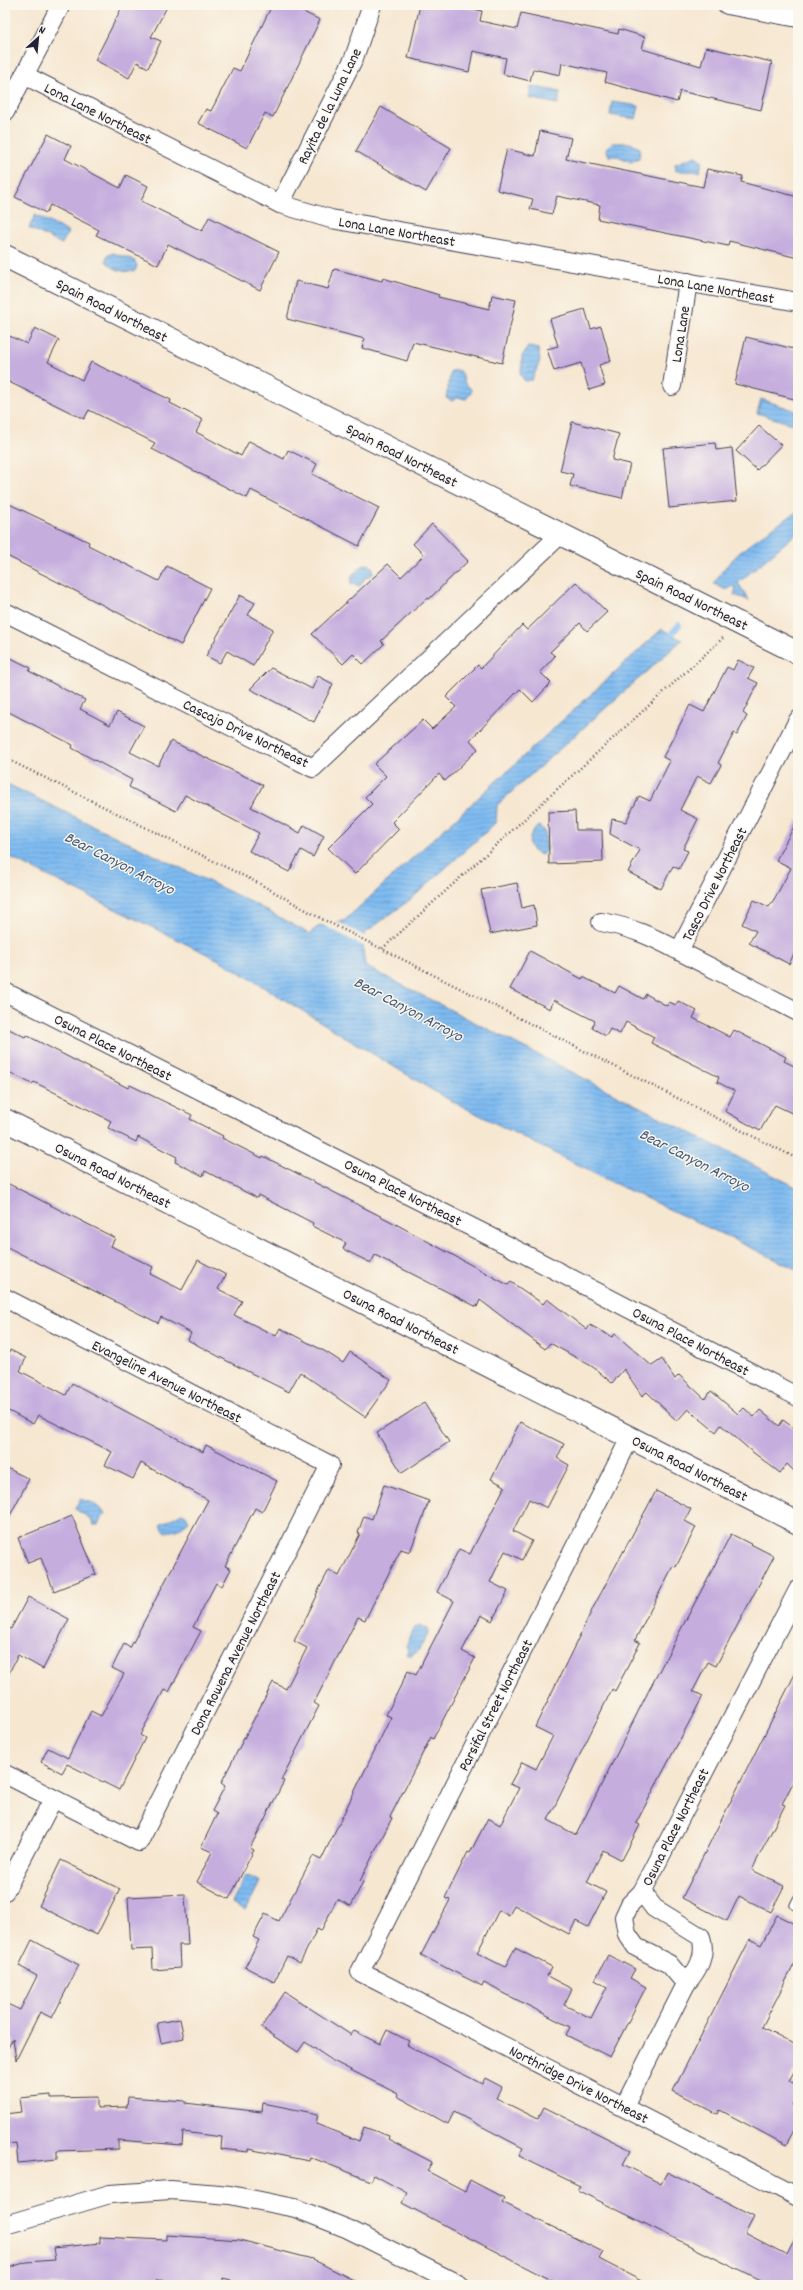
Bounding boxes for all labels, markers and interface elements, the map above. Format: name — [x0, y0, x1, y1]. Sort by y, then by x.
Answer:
north arrow — [18, 18, 58, 58]
text: N — [36, 23, 48, 39]
street label: Rayita de la Luna Lane — [293, 45, 369, 169]
street label: Lona Lane Northeast — [40, 78, 155, 152]
street label: Lona Lane Northeast — [337, 212, 457, 254]
street label: Lona Lane Northeast — [656, 269, 776, 311]
street label: Spain Road Northeast — [51, 274, 171, 350]
street label: Lona Lane — [667, 304, 697, 364]
street label: Spain Road Northeast — [341, 419, 461, 495]
street label: Spain Road Northeast — [631, 564, 752, 638]
street label: Cascajo Drive Northeast — [178, 695, 312, 775]
street label: Tasco Drive Northeast — [678, 824, 754, 946]
water label: Bear Canyon Arroyo — [60, 827, 179, 902]
water label: Bear Canyon Arroyo — [349, 972, 467, 1049]
street label: Osuna Place Northeast — [49, 1010, 175, 1088]
water label: Bear Canyon Arroyo — [635, 1124, 754, 1199]
street label: Osuna Road Northeast — [50, 1138, 174, 1216]
street label: Osuna Place Northeast — [339, 1155, 465, 1233]
street label: Osuna Road Northeast — [338, 1284, 462, 1362]
street label: Osuna Place Northeast — [628, 1303, 753, 1383]
street label: Evangeline Avenue Northeast — [87, 1335, 245, 1430]
street label: Osuna Road Northeast — [627, 1431, 751, 1509]
street label: Dona Rowena Avenue Northeast — [186, 1568, 288, 1740]
street label: Parsifal Street Northeast — [454, 1636, 540, 1776]
street label: Osuna Place Northeast — [638, 1765, 716, 1891]
street label: Northridge Drive Northeast — [505, 2041, 652, 2131]

